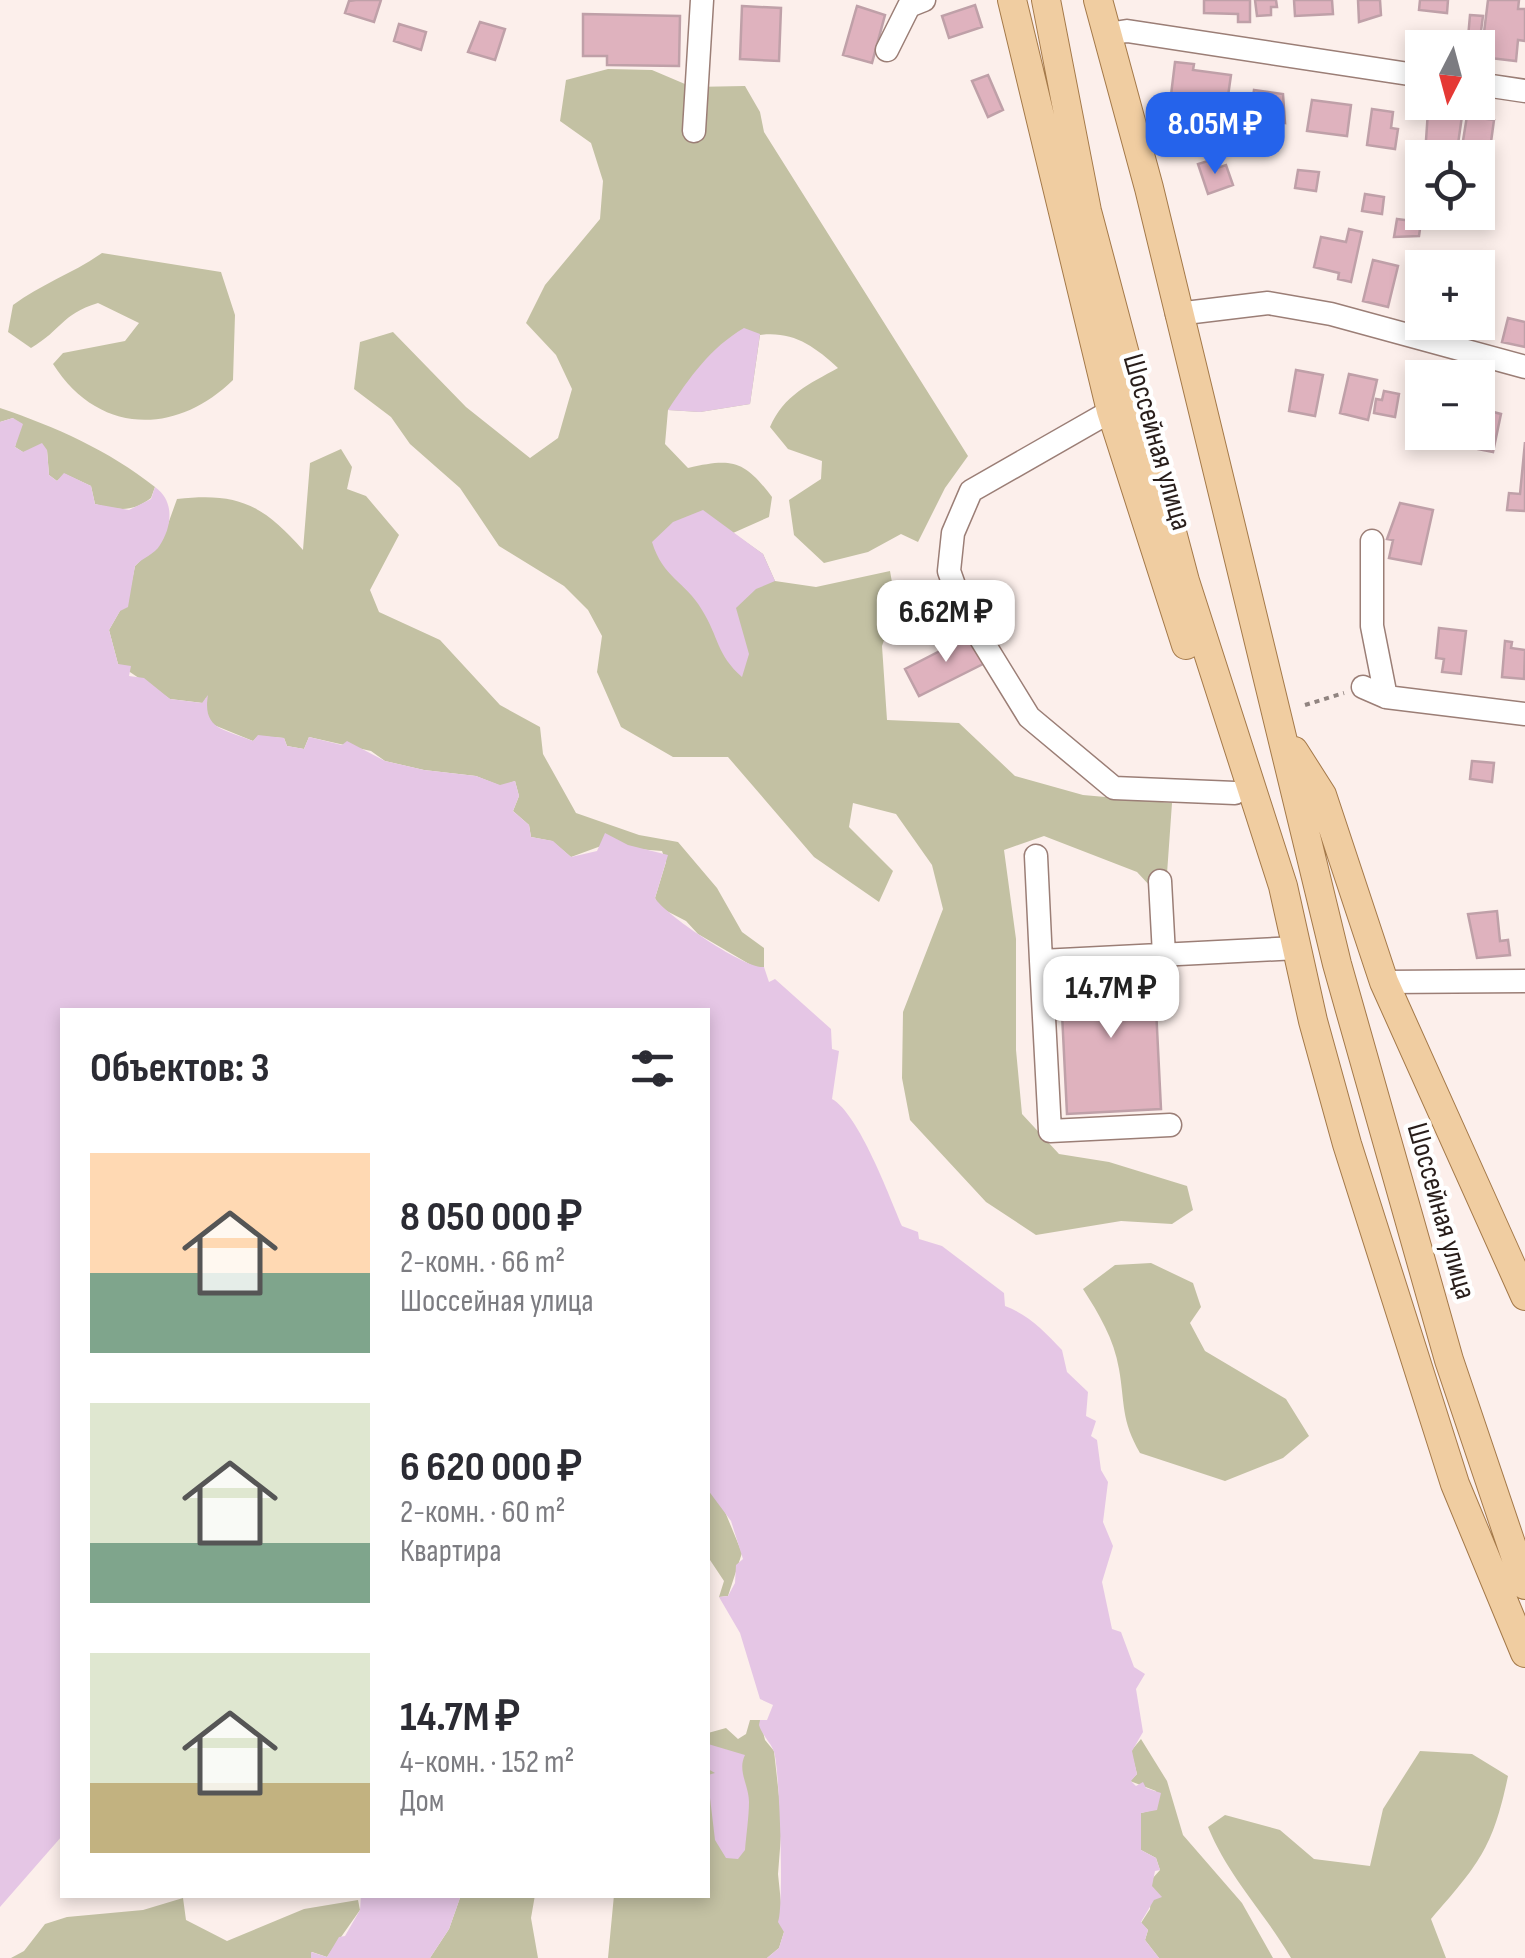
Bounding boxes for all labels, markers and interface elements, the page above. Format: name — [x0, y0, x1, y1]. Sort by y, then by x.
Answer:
north arrow — [1405, 30, 1495, 120]
map controls — [1405, 30, 1495, 450]
pin: 8.05M ₽ — [1123, 92, 1307, 177]
text: 8.05M ₽ — [1168, 105, 1262, 144]
button: locate — [1405, 140, 1495, 230]
button: + — [1405, 250, 1495, 340]
street label: Шоссейная улица — [1115, 350, 1199, 534]
button: − — [1405, 360, 1495, 450]
pin: 6.62M ₽ — [854, 580, 1038, 665]
text: 6.62M ₽ — [899, 593, 993, 632]
pin: 14.7M ₽ — [1019, 956, 1203, 1041]
text: 14.7M ₽ — [1065, 969, 1157, 1008]
icon: filters — [625, 1041, 680, 1096]
text: Объектов: 3 — [90, 1043, 270, 1094]
street label: Шоссейная улица — [1399, 1119, 1483, 1303]
text: 8 050 000 ₽ — [400, 1192, 582, 1243]
icon: home — [170, 1193, 290, 1313]
text: 2-комн. · 66 m² — [400, 1243, 565, 1282]
text: Шоссейная улица — [400, 1282, 594, 1321]
text: 6 620 000 ₽ — [400, 1442, 582, 1493]
icon: home — [170, 1443, 290, 1563]
text: 2-комн. · 60 m² — [400, 1493, 565, 1532]
text: Квартира — [400, 1532, 502, 1571]
text: 14.7M ₽ — [400, 1692, 520, 1743]
icon: home — [170, 1693, 290, 1813]
text: 4-комн. · 152 m² — [400, 1743, 575, 1782]
text: Дом — [400, 1782, 444, 1821]

